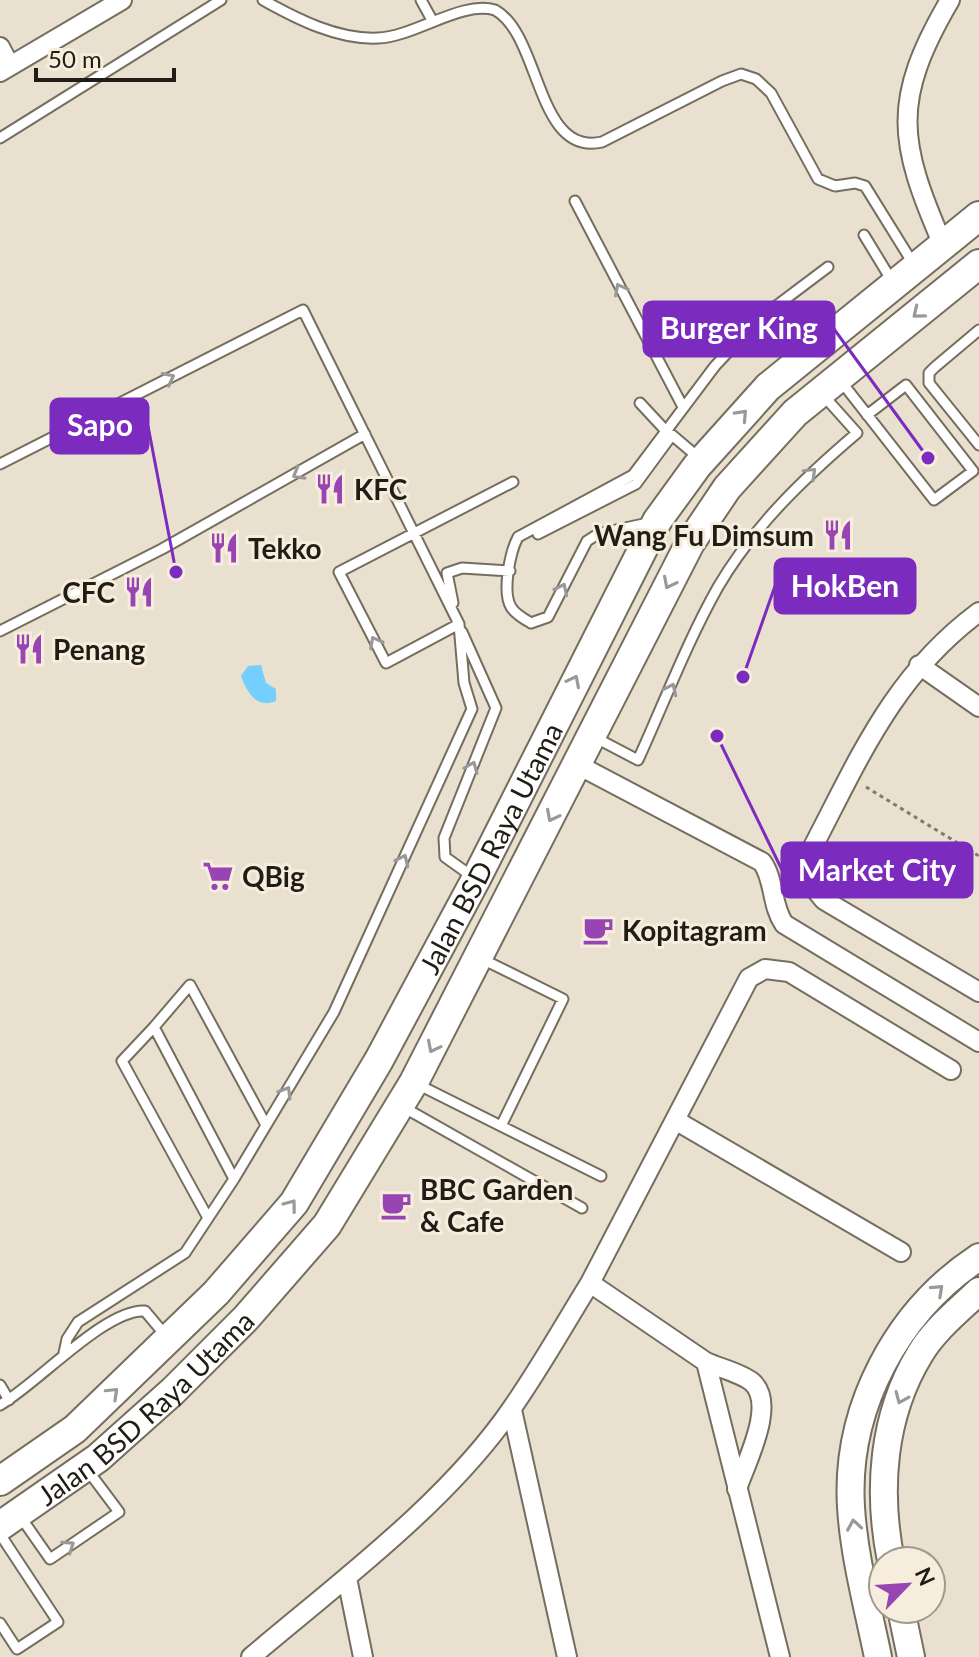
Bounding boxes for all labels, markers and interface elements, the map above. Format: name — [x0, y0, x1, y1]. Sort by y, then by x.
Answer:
scale bar — [36, 32, 174, 82]
text: 50 m — [48, 44, 102, 73]
one-way arrow — [614, 284, 630, 298]
callout: Burger King — [644, 302, 834, 356]
one-way arrow — [913, 303, 928, 318]
text: Burger King — [660, 309, 818, 345]
one-way arrow — [161, 372, 176, 388]
callout: Sapo — [51, 399, 148, 453]
text: Sapo — [67, 406, 133, 442]
one-way arrow — [732, 410, 747, 424]
one-way arrow — [293, 464, 307, 480]
one-way arrow — [802, 468, 816, 482]
restaurant icon: KFC — [313, 472, 347, 506]
place label: KFC — [354, 472, 408, 506]
place label: Wang Fu Dimsum — [594, 518, 814, 552]
restaurant icon: Wang Fu Dimsum — [821, 518, 855, 552]
restaurant icon: Tekko — [207, 531, 241, 565]
place label: Tekko — [248, 531, 322, 565]
callout: HokBen — [775, 559, 915, 613]
text: HokBen — [791, 567, 899, 603]
place label: CFC — [62, 575, 115, 609]
restaurant icon: CFC — [122, 575, 156, 609]
one-way arrow — [664, 575, 679, 590]
one-way arrow — [552, 583, 568, 597]
restaurant icon: Penang — [12, 632, 46, 666]
place label: Penang — [53, 632, 145, 666]
one-way arrow — [369, 635, 384, 650]
one-way arrow — [565, 674, 580, 689]
one-way arrow — [661, 683, 677, 697]
street label: Jalan BSD Raya Utama — [411, 717, 569, 979]
one-way arrow — [463, 761, 479, 775]
one-way arrow — [547, 807, 562, 822]
callout: Market City — [782, 843, 972, 897]
text: Market City — [798, 851, 956, 887]
one-way arrow — [393, 854, 409, 868]
supermarket icon: QBig — [201, 859, 235, 893]
place label: QBig — [242, 859, 305, 893]
cafe icon: Kopitagram — [581, 913, 615, 947]
place label: Kopitagram — [622, 913, 767, 947]
one-way arrow — [427, 1038, 442, 1053]
one-way arrow — [276, 1086, 292, 1101]
place label: BBC Garden & Cafe — [420, 1172, 573, 1238]
cafe icon: BBC Garden & Cafe — [379, 1188, 413, 1222]
one-way arrow — [282, 1199, 296, 1214]
one-way arrow — [929, 1285, 943, 1300]
street label: Jalan BSD Raya Utama — [31, 1303, 261, 1512]
one-way arrow — [103, 1389, 118, 1403]
one-way arrow — [895, 1390, 911, 1404]
one-way arrow — [846, 1519, 863, 1532]
one-way arrow — [60, 1541, 74, 1556]
north arrow — [867, 1545, 947, 1625]
text: N — [910, 1563, 941, 1590]

